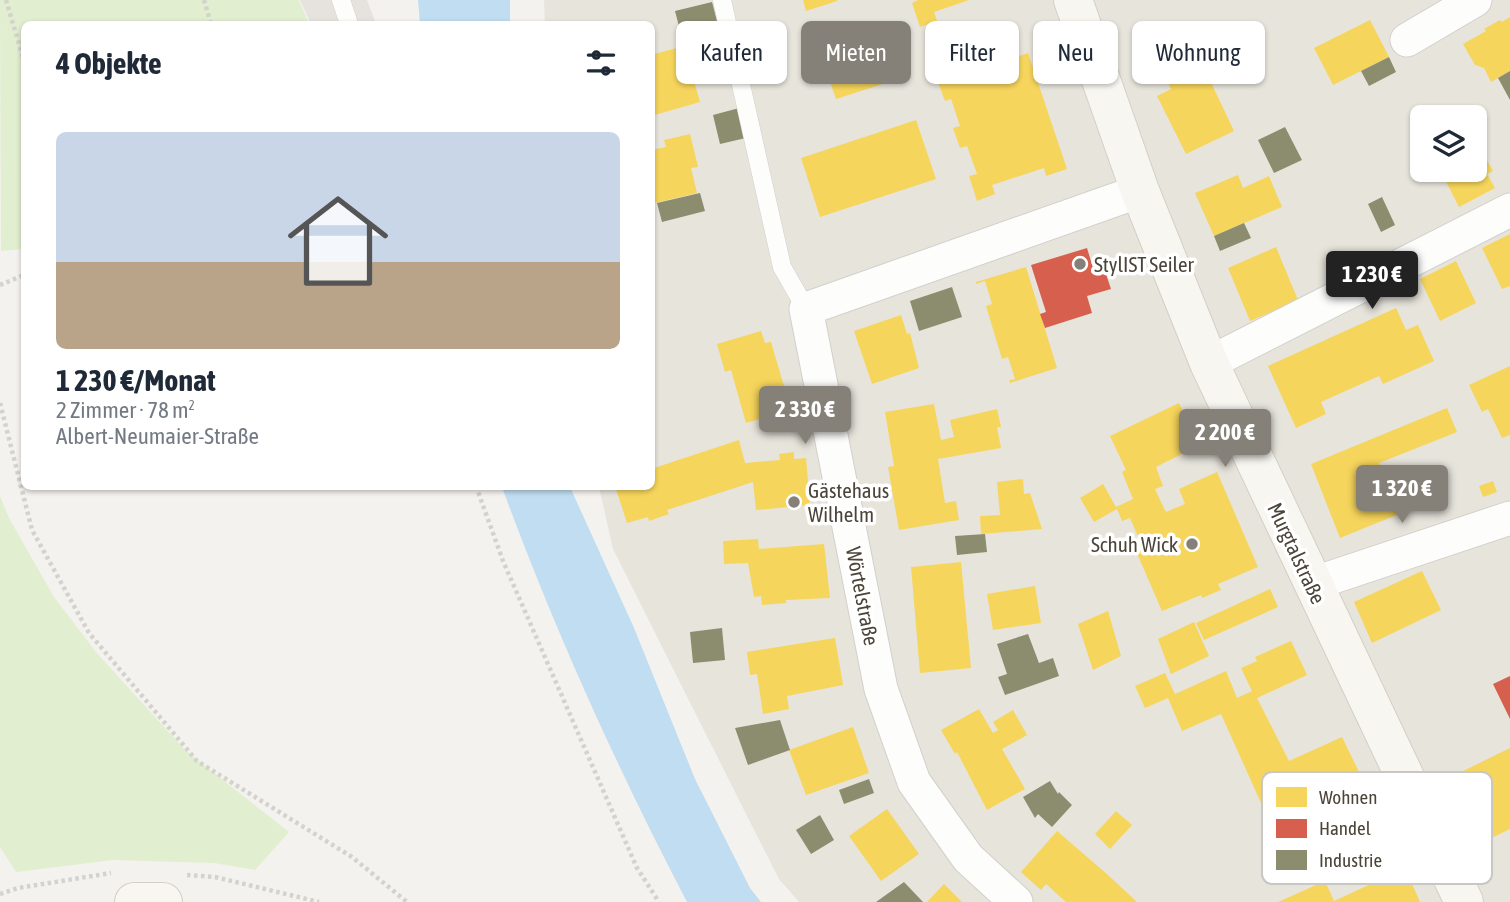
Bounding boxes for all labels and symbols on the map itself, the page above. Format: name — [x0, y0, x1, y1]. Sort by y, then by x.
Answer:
place label: StylIST Seiler — [1094, 252, 1194, 276]
pin: 1 230 € — [1307, 252, 1437, 311]
marker: StylIST Seiler — [1072, 256, 1088, 272]
pin: 2 330 € — [740, 386, 870, 446]
pin: 2 200 € — [1160, 410, 1290, 469]
pin: 1 320 € — [1337, 466, 1467, 525]
place label: Gästehaus Wilhelm — [808, 478, 889, 526]
marker: Gästehaus Wilhelm — [786, 494, 802, 510]
street label: Murgtalstraße — [1263, 499, 1331, 607]
place label: Schuh Wick — [1091, 532, 1178, 556]
marker: Schuh Wick — [1184, 536, 1200, 552]
street label: Wörtelstraße — [842, 545, 884, 647]
legend — [1262, 772, 1492, 884]
text: Wohnen — [1319, 786, 1377, 808]
text: Handel — [1319, 817, 1371, 839]
text: Industrie — [1319, 849, 1382, 871]

